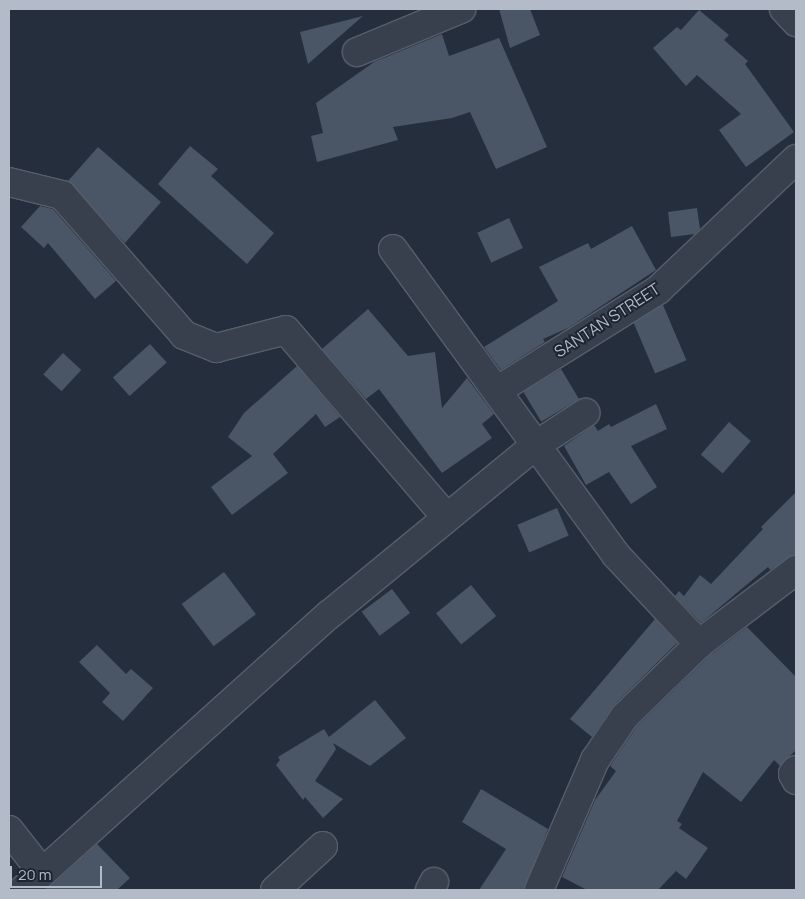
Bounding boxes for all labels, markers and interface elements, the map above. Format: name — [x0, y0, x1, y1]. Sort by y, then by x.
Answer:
street label: SANTAN STREET — [551, 279, 663, 361]
scale bar — [12, 856, 105, 888]
text: 20 m — [18, 864, 51, 885]

